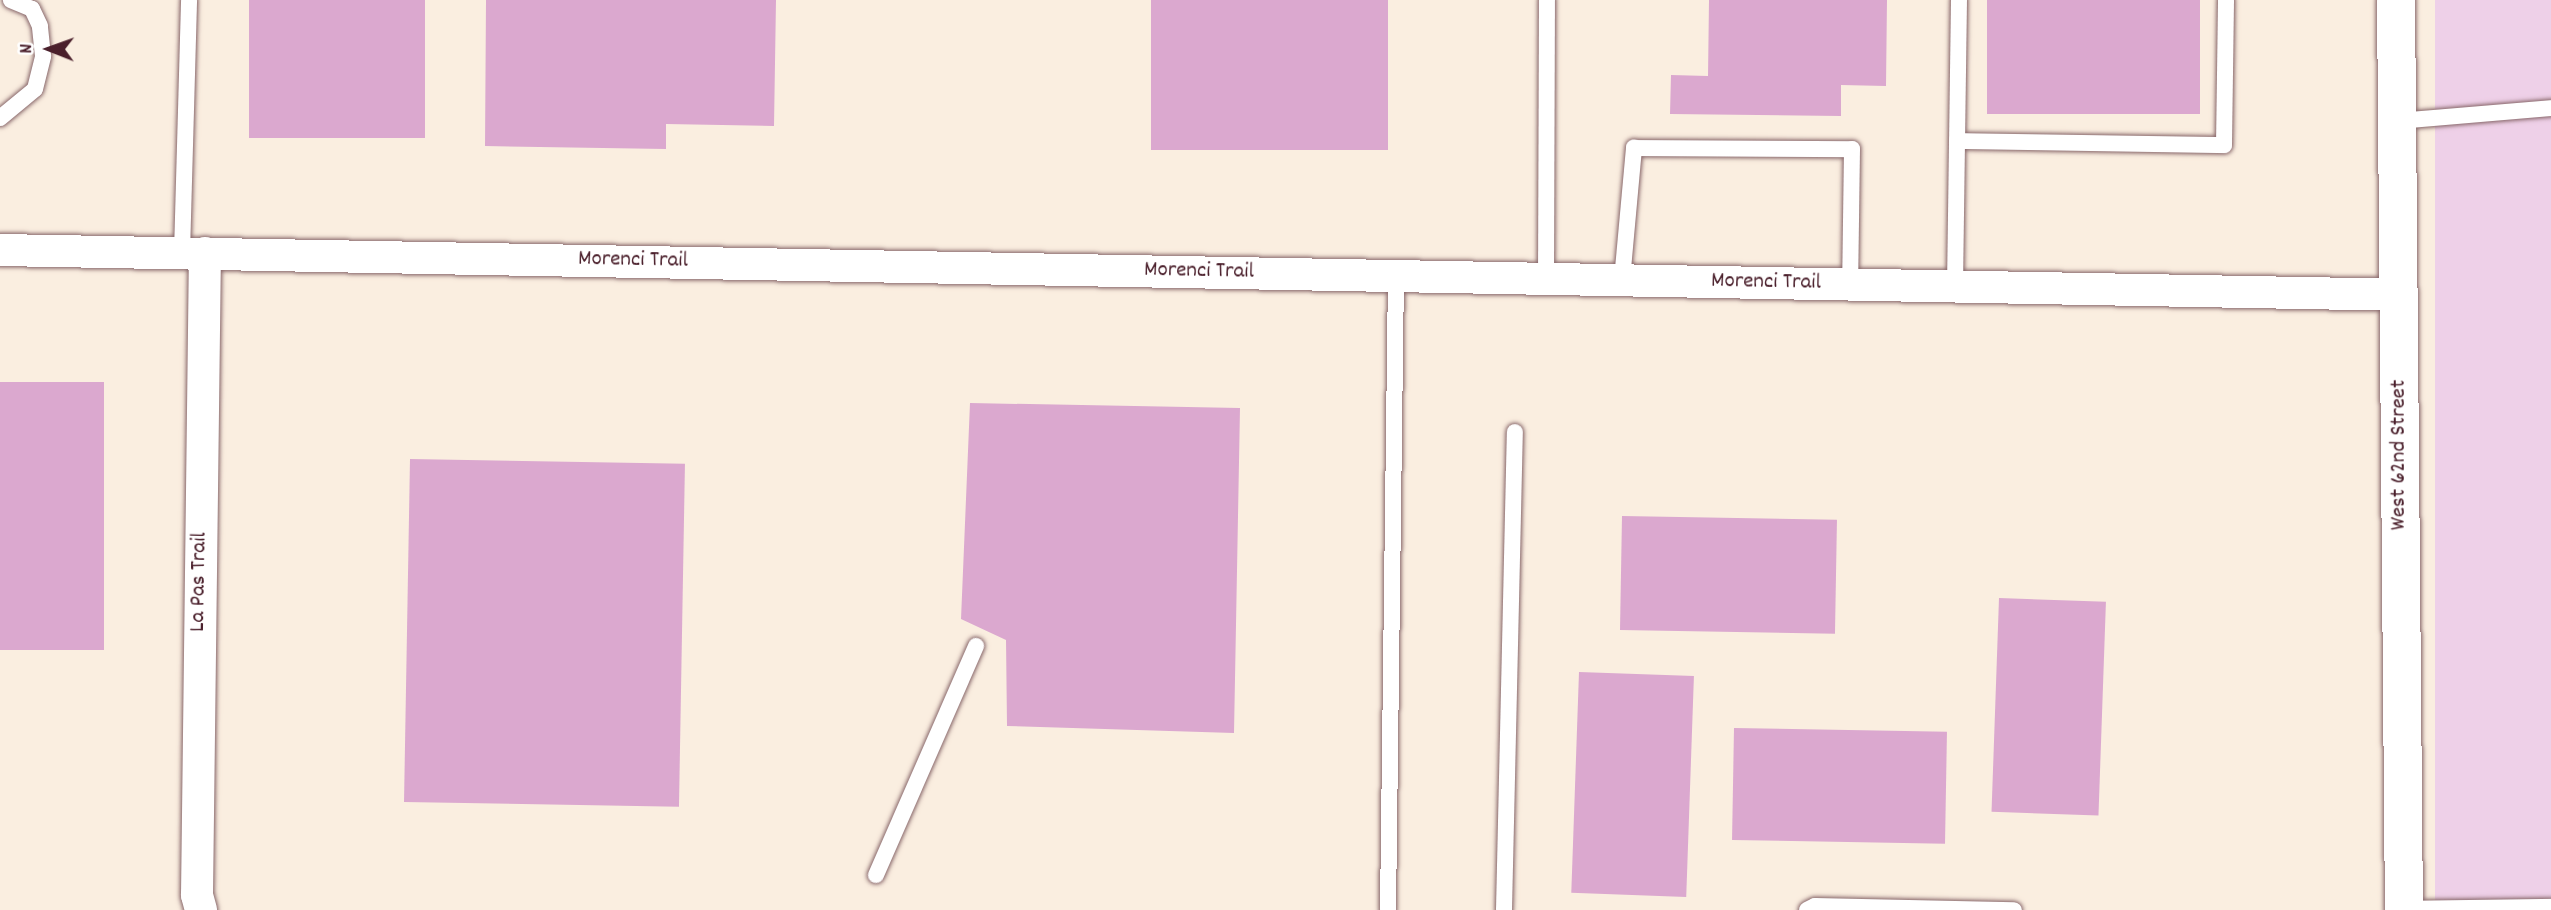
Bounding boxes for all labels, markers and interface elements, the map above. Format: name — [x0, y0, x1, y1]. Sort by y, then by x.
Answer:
north arrow — [14, 14, 84, 84]
text: N — [14, 44, 41, 54]
street label: Morenci Trail — [578, 246, 688, 276]
street label: Morenci Trail — [1144, 257, 1254, 287]
street label: Morenci Trail — [1711, 268, 1821, 298]
street label: West 62nd Street — [2386, 380, 2414, 530]
street label: La Pas Trail — [185, 532, 215, 632]

